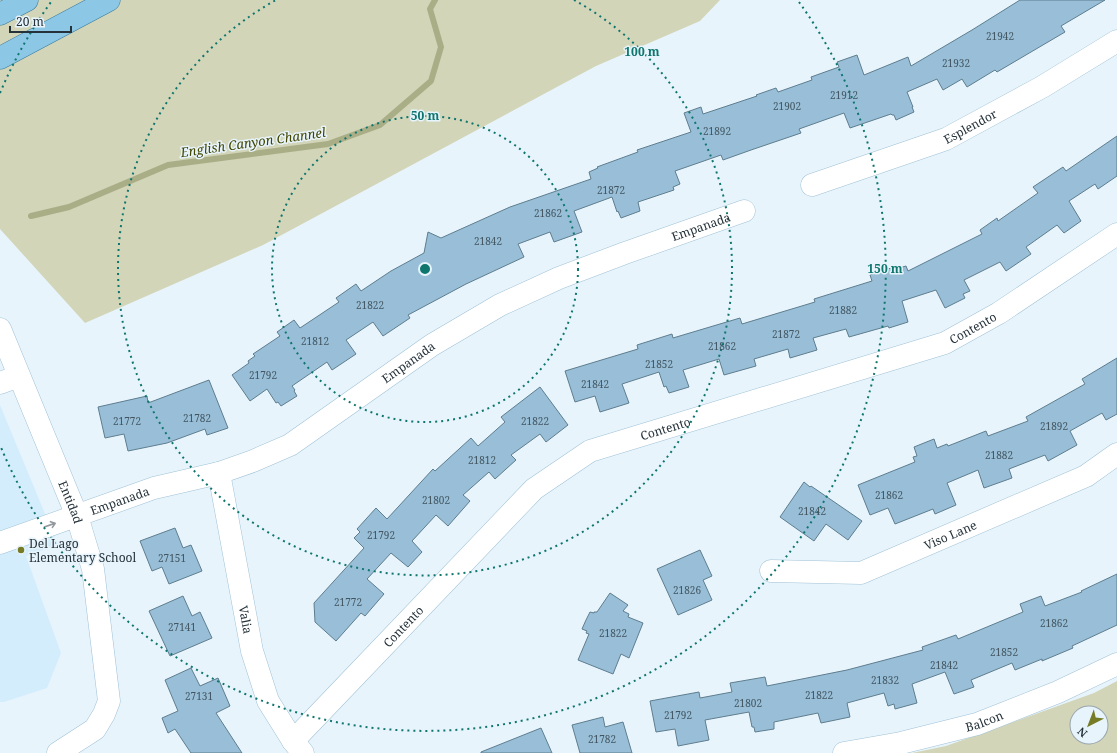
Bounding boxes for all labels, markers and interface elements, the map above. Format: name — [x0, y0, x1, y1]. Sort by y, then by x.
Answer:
scale bar — [10, 8, 71, 34]
text: 20 m — [16, 13, 44, 30]
house number: 21942 — [986, 29, 1014, 43]
text: 100 m — [624, 43, 660, 60]
house number: 21932 — [942, 56, 970, 70]
house number: 21912 — [830, 88, 858, 102]
house number: 21902 — [773, 99, 801, 113]
street label: Esplendor — [940, 104, 1000, 147]
text: 50 m — [411, 107, 439, 124]
water label: English Canyon Channel — [178, 123, 327, 161]
house number: 21892 — [703, 124, 731, 138]
house number: 21872 — [597, 183, 625, 197]
house number: 21862 — [534, 206, 562, 220]
street label: Empanada — [669, 208, 733, 245]
house number: 21842 — [474, 234, 502, 248]
text: 150 m — [867, 260, 903, 277]
centre of rings — [418, 262, 432, 276]
house number: 21822 — [356, 298, 384, 312]
house number: 21882 — [829, 303, 857, 317]
street label: Contento — [946, 308, 999, 348]
house number: 21872 — [772, 327, 800, 341]
house number: 21812 — [301, 334, 329, 348]
street label: Empanada — [378, 337, 438, 387]
house number: 21862 — [708, 339, 736, 353]
house number: 21852 — [645, 357, 673, 371]
house number: 21792 — [249, 368, 277, 382]
house number: 21842 — [581, 377, 609, 391]
house number: 21782 — [183, 411, 211, 425]
street label: Contento — [638, 412, 692, 444]
house number: 21772 — [113, 414, 141, 428]
house number: 21822 — [521, 414, 549, 428]
house number: 21892 — [1040, 419, 1068, 433]
house number: 21882 — [985, 448, 1013, 462]
house number: 21812 — [468, 453, 496, 467]
street label: Entidad — [55, 478, 87, 526]
street label: Empanada — [88, 482, 152, 519]
house number: 21862 — [875, 488, 903, 502]
house number: 21802 — [422, 493, 450, 507]
house number: 21842 — [798, 504, 826, 518]
street label: Viso Lane — [921, 516, 979, 553]
one-way arrow — [44, 521, 56, 529]
house number: 21792 — [367, 528, 395, 542]
place label: Del Lago Elementary School — [29, 535, 137, 566]
marker: Del Lago Elementary School — [16, 545, 26, 555]
house number: 27151 — [158, 551, 186, 565]
house number: 21826 — [673, 583, 701, 597]
house number: 21772 — [334, 595, 362, 609]
street label: Contento — [379, 602, 427, 651]
street label: Valia — [235, 604, 257, 635]
house number: 21862 — [1040, 616, 1068, 630]
house number: 27141 — [168, 620, 196, 634]
house number: 21822 — [599, 626, 627, 640]
house number: 21852 — [990, 645, 1018, 659]
house number: 21842 — [930, 658, 958, 672]
house number: 21832 — [871, 673, 899, 687]
house number: 21822 — [805, 688, 833, 702]
house number: 27131 — [185, 689, 213, 703]
house number: 21802 — [734, 696, 762, 710]
north arrow — [1069, 705, 1109, 745]
street label: Balcon — [964, 706, 1006, 735]
house number: 21792 — [664, 708, 692, 722]
text: N — [1073, 724, 1090, 741]
house number: 21782 — [588, 732, 616, 746]

